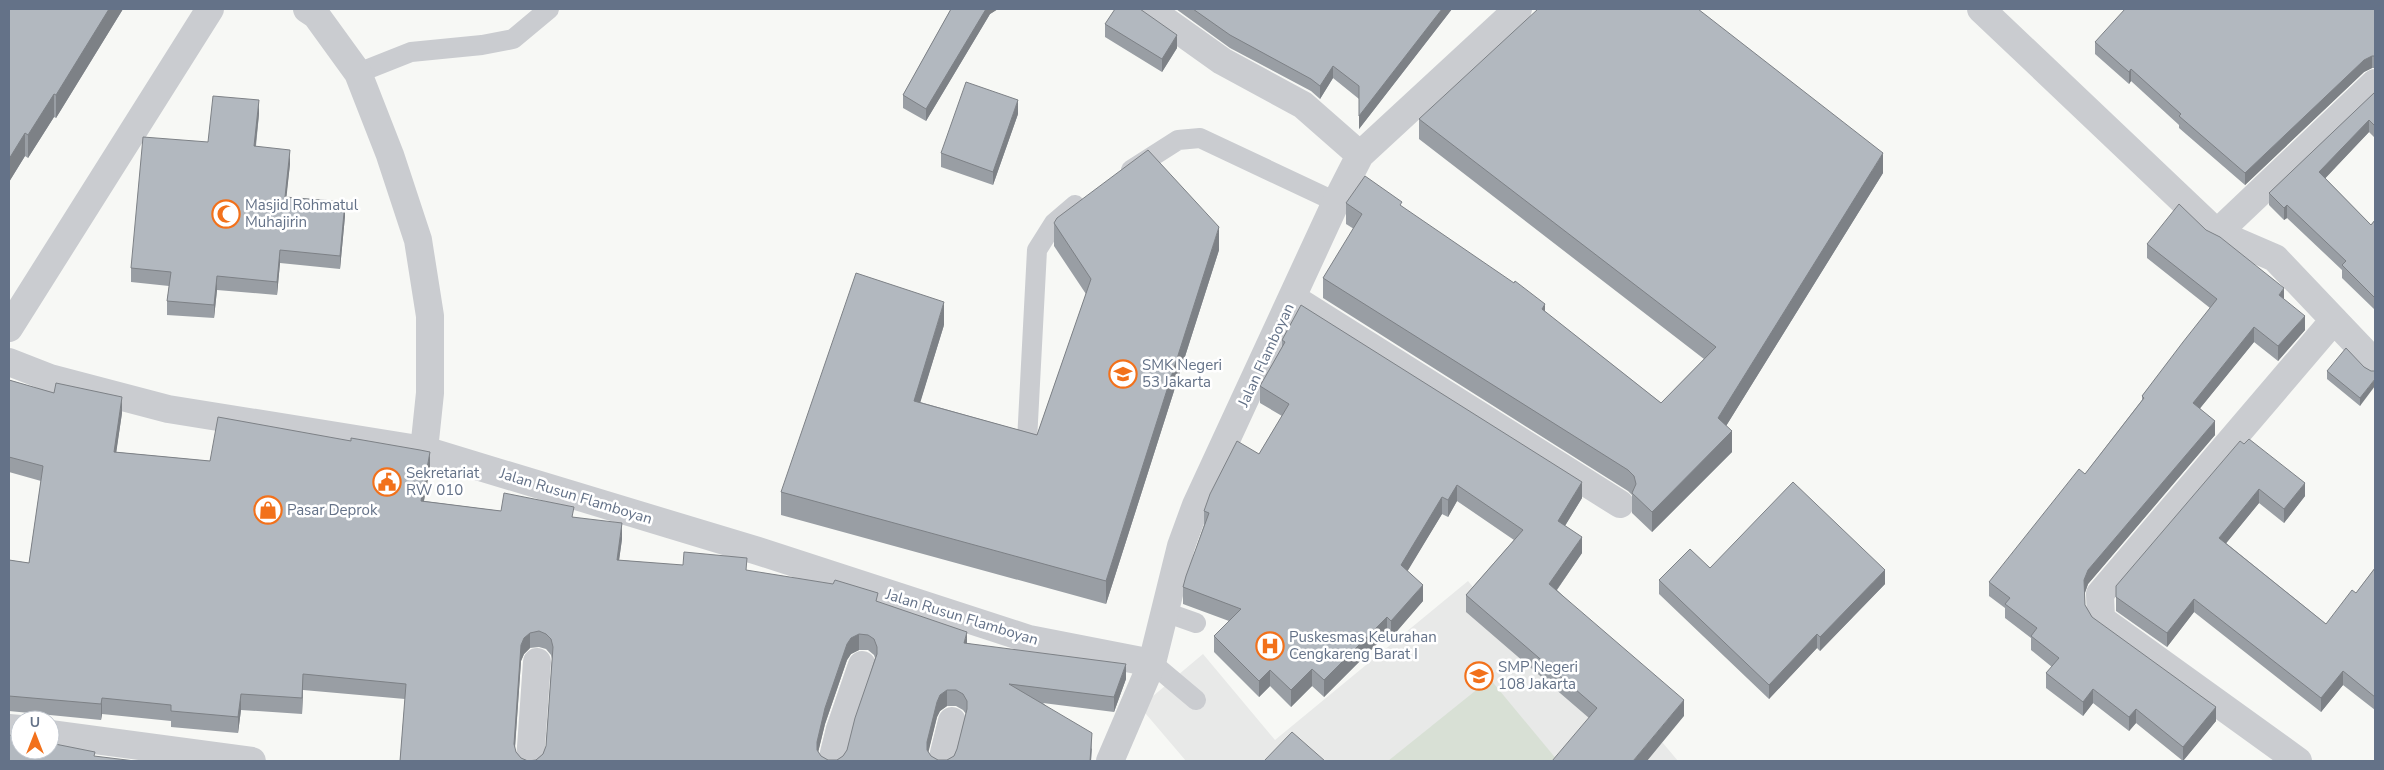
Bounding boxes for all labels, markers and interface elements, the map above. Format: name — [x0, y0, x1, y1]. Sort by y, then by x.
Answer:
place label: Masjid Rohmatul Muhajirin — [245, 195, 359, 232]
mosque icon: Masjid Rohmatul Muhajirin — [211, 199, 241, 229]
street label: Jalan Flamboyan — [1233, 300, 1299, 411]
place label: SMK Negeri 53 Jakarta — [1142, 355, 1222, 392]
school or university icon: SMK Negeri 53 Jakarta — [1108, 359, 1138, 389]
place label: Sekretariat RW 010 — [406, 463, 480, 500]
street label: Jalan Rusun Flamboyan — [496, 463, 655, 529]
public building icon: Sekretariat RW 010 — [372, 467, 402, 497]
shop icon: Pasar Deprok — [253, 495, 283, 525]
place label: Pasar Deprok — [287, 500, 378, 520]
street label: Jalan Rusun Flamboyan — [882, 584, 1041, 650]
place label: Puskesmas Kelurahan Cengkareng Barat I — [1289, 627, 1437, 664]
hospital icon: Puskesmas Kelurahan Cengkareng Barat I — [1255, 631, 1285, 661]
place label: SMP Negeri 108 Jakarta — [1498, 657, 1578, 694]
school or university icon: SMP Negeri 108 Jakarta — [1464, 661, 1494, 691]
north arrow — [10, 710, 60, 760]
text: U — [30, 713, 40, 732]

